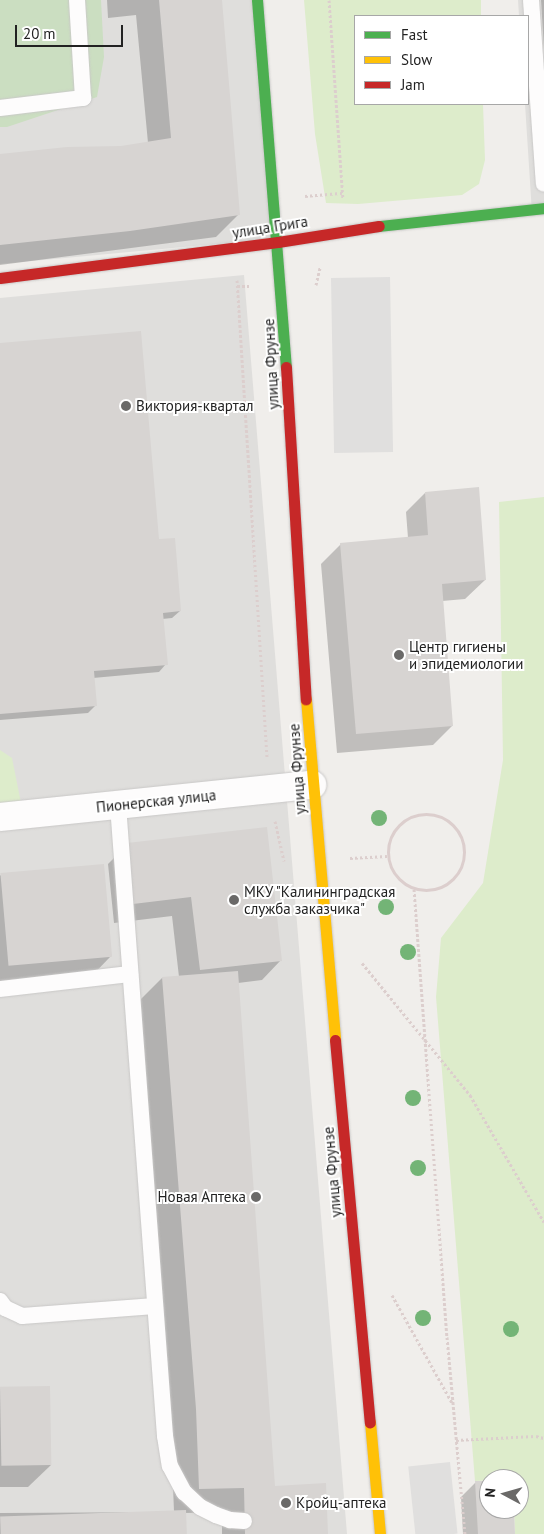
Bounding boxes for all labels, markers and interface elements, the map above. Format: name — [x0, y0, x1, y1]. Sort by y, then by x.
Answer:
scale bar — [18, 15, 125, 47]
legend — [354, 15, 529, 105]
text: 20 m — [23, 24, 56, 43]
text: Fast — [401, 25, 428, 44]
text: Slow — [401, 50, 432, 69]
text: Jam — [401, 75, 425, 94]
street label: улица Грига — [231, 212, 309, 242]
street label: улица Фрунзе — [260, 318, 282, 410]
place label: Виктория-квартал — [136, 397, 254, 415]
marker: Виктория-квартал — [120, 400, 132, 412]
place label: Центр гигиены и эпидемиологии — [409, 637, 523, 672]
marker: Центр гигиены и эпидемиологии — [393, 649, 405, 661]
street label: улица Фрунзе — [285, 723, 309, 815]
street label: Пионерская улица — [95, 786, 217, 816]
place label: МКУ "Калининградская служба заказчика" — [244, 882, 397, 917]
marker: МКУ "Калининградская служба заказчика" — [228, 894, 240, 906]
street label: улица Фрунзе — [319, 1126, 345, 1218]
place label: Новая Аптека — [157, 1188, 246, 1206]
marker: Новая Аптека — [250, 1191, 262, 1203]
north arrow — [479, 1469, 529, 1519]
text: N — [481, 1487, 500, 1498]
place label: Кройц-аптека — [296, 1494, 387, 1512]
marker: Кройц-аптека — [280, 1497, 292, 1509]

